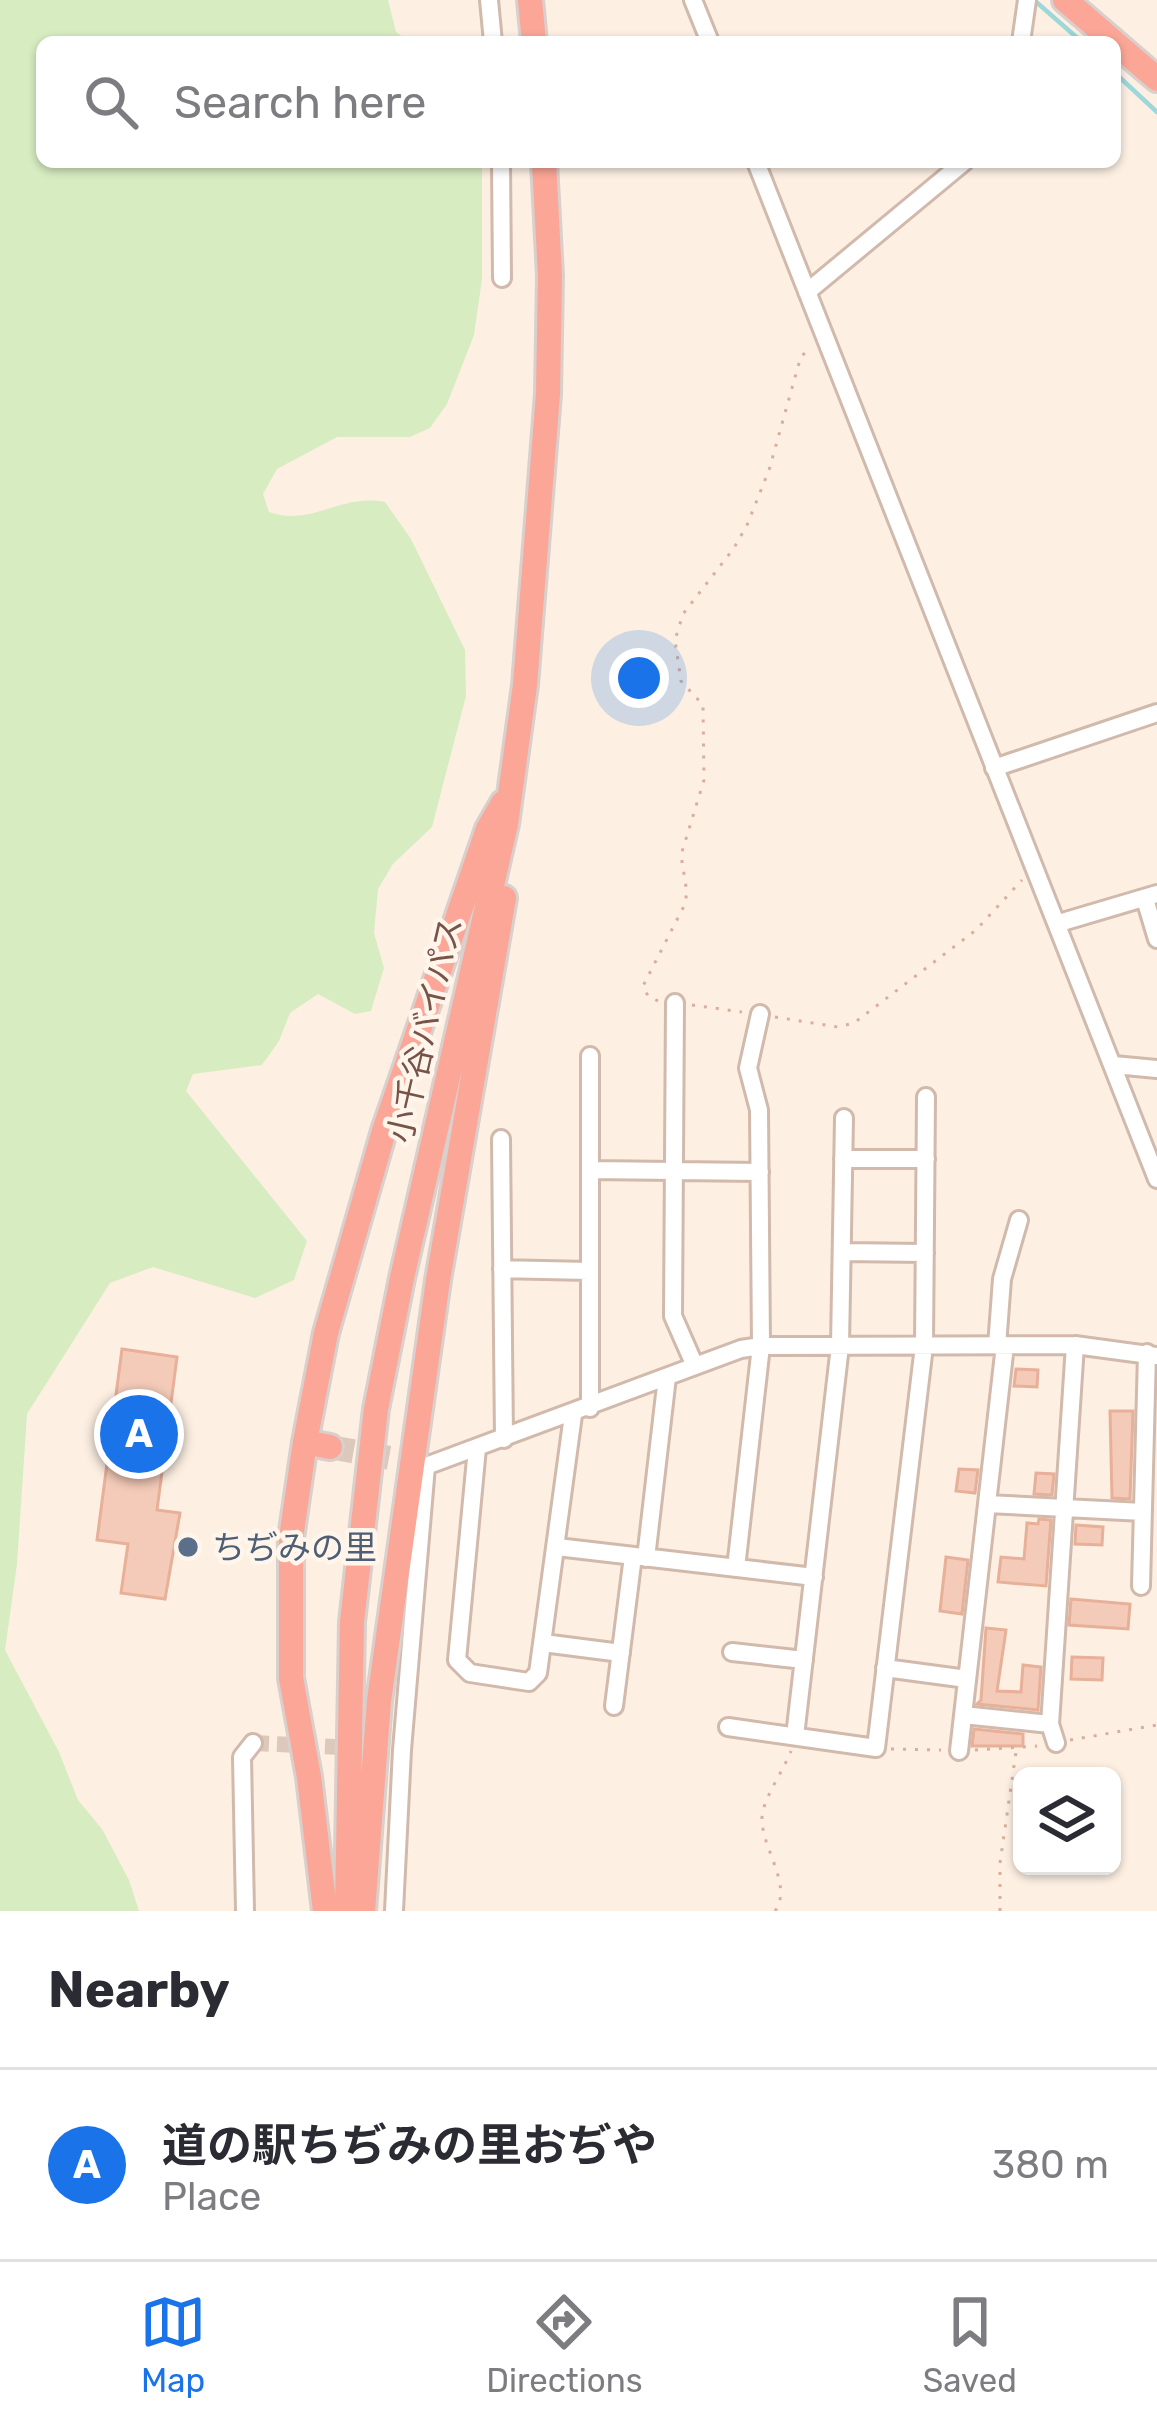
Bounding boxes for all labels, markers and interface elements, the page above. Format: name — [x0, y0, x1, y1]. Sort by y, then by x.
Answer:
search box — [36, 36, 1121, 168]
icon: search — [78, 69, 144, 135]
text: Search here — [174, 76, 426, 129]
your location — [609, 648, 669, 708]
street label: 小千谷バイパス — [380, 913, 470, 1147]
pin: A — [100, 1389, 178, 1479]
place label: ちぢみの里 — [212, 1528, 377, 1567]
marker: ちぢみの里 — [175, 1534, 201, 1560]
map controls — [1013, 1767, 1121, 1875]
button: layers — [1013, 1767, 1121, 1875]
text: Nearby — [48, 1959, 230, 2020]
text: 道の駅ちぢみの里おぢや — [162, 2119, 657, 2172]
text: A — [73, 2142, 101, 2188]
text: 380 m — [992, 2142, 1109, 2188]
text: Place — [162, 2174, 261, 2220]
tab: Map — [140, 2289, 206, 2400]
tab: Directions — [486, 2289, 643, 2400]
tab: Saved — [923, 2289, 1017, 2400]

